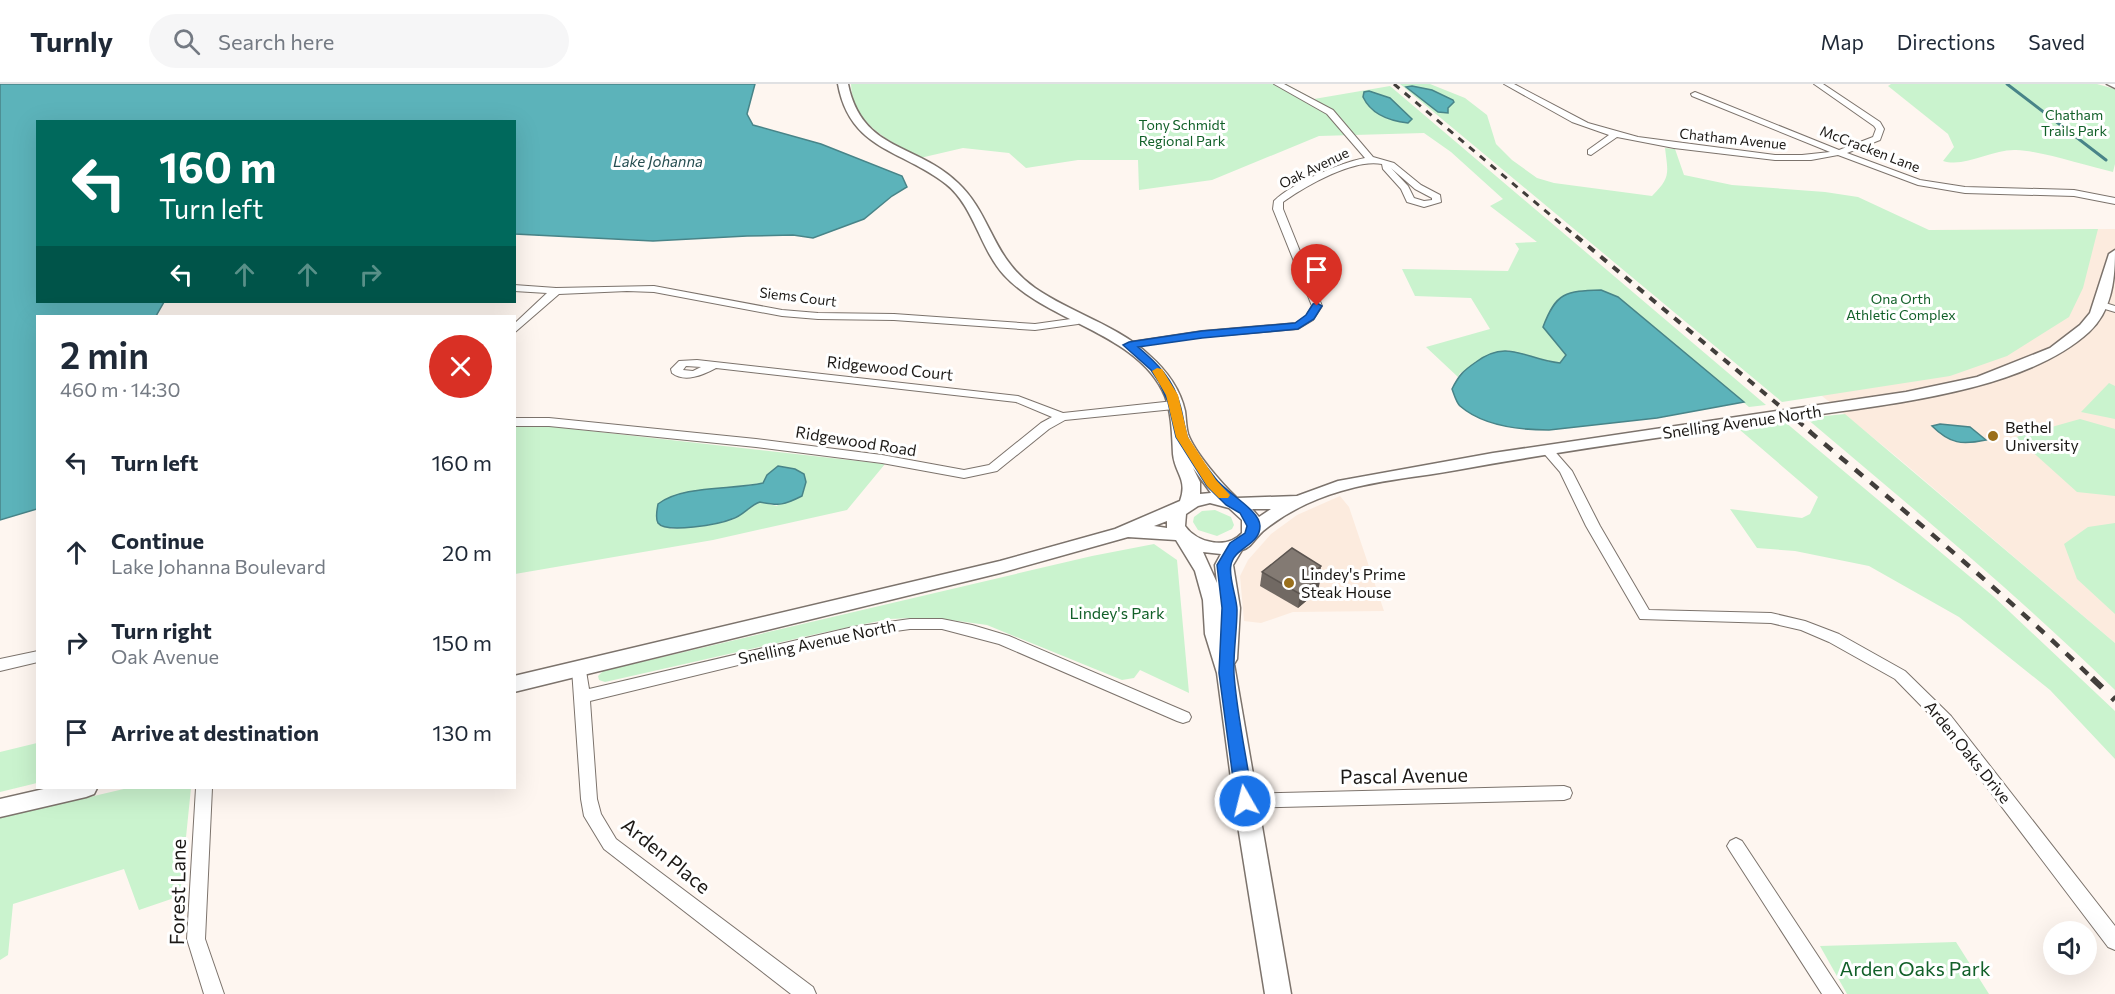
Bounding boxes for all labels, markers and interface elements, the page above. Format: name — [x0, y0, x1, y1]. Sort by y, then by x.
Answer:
search box — [149, 14, 569, 68]
text: Turnly — [30, 24, 113, 58]
icon: search — [170, 25, 203, 58]
text: Search here — [218, 28, 334, 55]
text: Map — [1821, 29, 1864, 54]
text: Directions — [1897, 29, 1995, 54]
text: Saved — [2028, 29, 2085, 54]
park label: Chatham Trails Park — [2041, 106, 2107, 139]
park label: Tony Schmidt Regional Park — [1139, 116, 1226, 149]
street label: McCracken Lane — [1818, 122, 1923, 175]
street label: Chatham Avenue — [1679, 124, 1787, 153]
text: 160 m — [159, 140, 277, 192]
street label: Oak Avenue — [1276, 143, 1352, 192]
icon: left — [60, 144, 138, 222]
water label: Lake Johanna — [613, 152, 703, 170]
text: Turn left — [159, 192, 263, 225]
pin — [1291, 244, 1342, 306]
icon: arrive — [1300, 253, 1333, 286]
icon: left — [165, 258, 198, 291]
icon: ahead — [228, 258, 261, 291]
icon: ahead — [291, 258, 324, 291]
icon: right — [354, 258, 387, 291]
street label: Siems Court — [759, 283, 838, 310]
park label: Ona Orth Athletic Complex — [1846, 290, 1956, 323]
text: 2 min — [60, 332, 149, 376]
button: close — [429, 335, 492, 398]
street label: Ridgewood Court — [826, 351, 955, 384]
text: 460 m · 14:30 — [60, 377, 181, 401]
street label: Snelling Avenue North — [1661, 401, 1823, 442]
place label: Bethel University — [2005, 417, 2079, 454]
street label: Ridgewood Road — [794, 422, 918, 459]
marker: Bethel University — [1986, 429, 2000, 443]
icon: left — [60, 446, 93, 479]
text: Turn left — [111, 449, 198, 476]
text: 160 m — [431, 449, 492, 476]
text: Continue — [111, 527, 204, 554]
icon: ahead — [60, 536, 93, 569]
text: 20 m — [442, 539, 492, 566]
text: Lake Johanna Boulevard — [111, 554, 326, 578]
place label: Lindey's Prime Steak House — [1301, 564, 1406, 601]
marker: Lindey's Prime Steak House — [1282, 576, 1296, 590]
park label: Lindey's Park — [1069, 603, 1165, 622]
street label: Snelling Avenue North — [737, 616, 897, 667]
text: Turn right — [111, 617, 212, 644]
icon: right — [60, 626, 93, 659]
text: 150 m — [432, 629, 492, 656]
text: Oak Avenue — [111, 644, 219, 668]
street label: Arden Oaks Drive — [1921, 697, 2015, 807]
icon: arrive — [60, 716, 93, 749]
text: Arrive at destination — [111, 719, 319, 746]
text: 130 m — [432, 719, 492, 746]
street label: Pascal Avenue — [1340, 762, 1468, 788]
position arrow — [1213, 769, 1277, 833]
street label: Arden Place — [617, 812, 716, 898]
street label: Forest Lane — [164, 839, 190, 945]
map controls — [2043, 921, 2097, 975]
button: sound — [2043, 921, 2097, 975]
park label: Arden Oaks Park — [1839, 956, 1991, 980]

